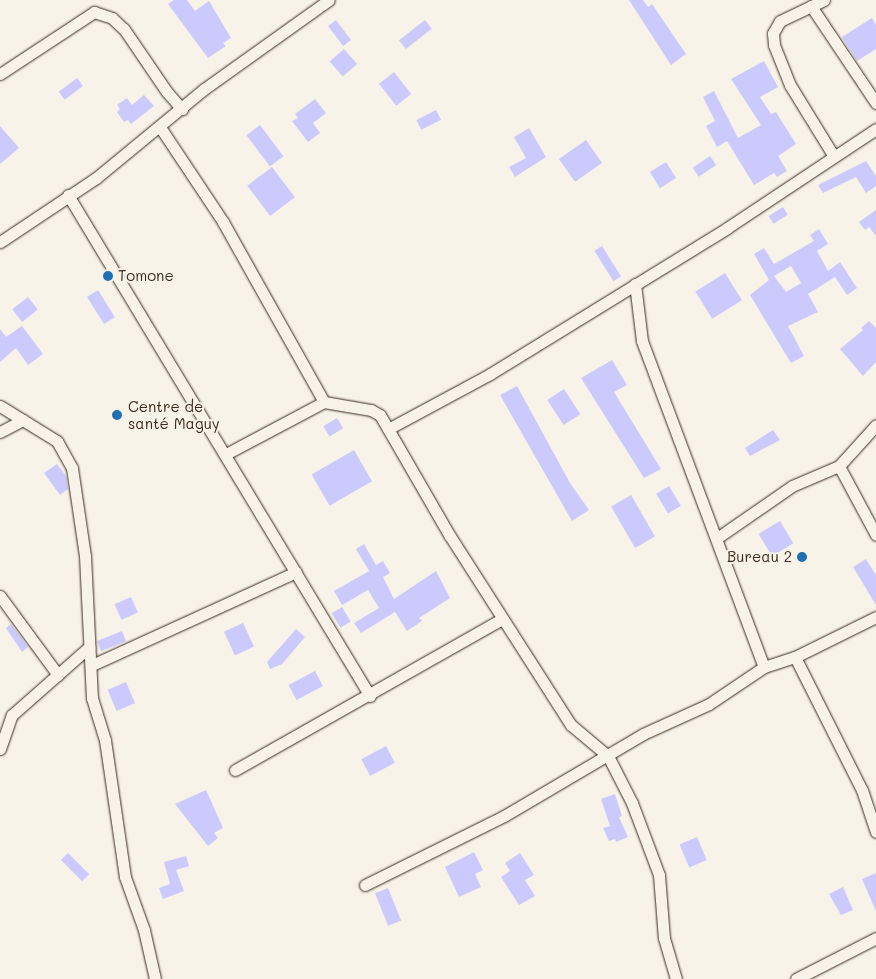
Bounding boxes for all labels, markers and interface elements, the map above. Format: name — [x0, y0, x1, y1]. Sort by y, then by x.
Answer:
place label: Tomone — [118, 267, 174, 285]
marker: Tomone — [102, 270, 114, 282]
place label: Centre de santé Maguy — [128, 397, 220, 432]
marker: Centre de santé Maguy — [110, 408, 124, 422]
place label: Bureau 2 — [727, 548, 792, 566]
marker: Bureau 2 — [796, 551, 808, 563]

